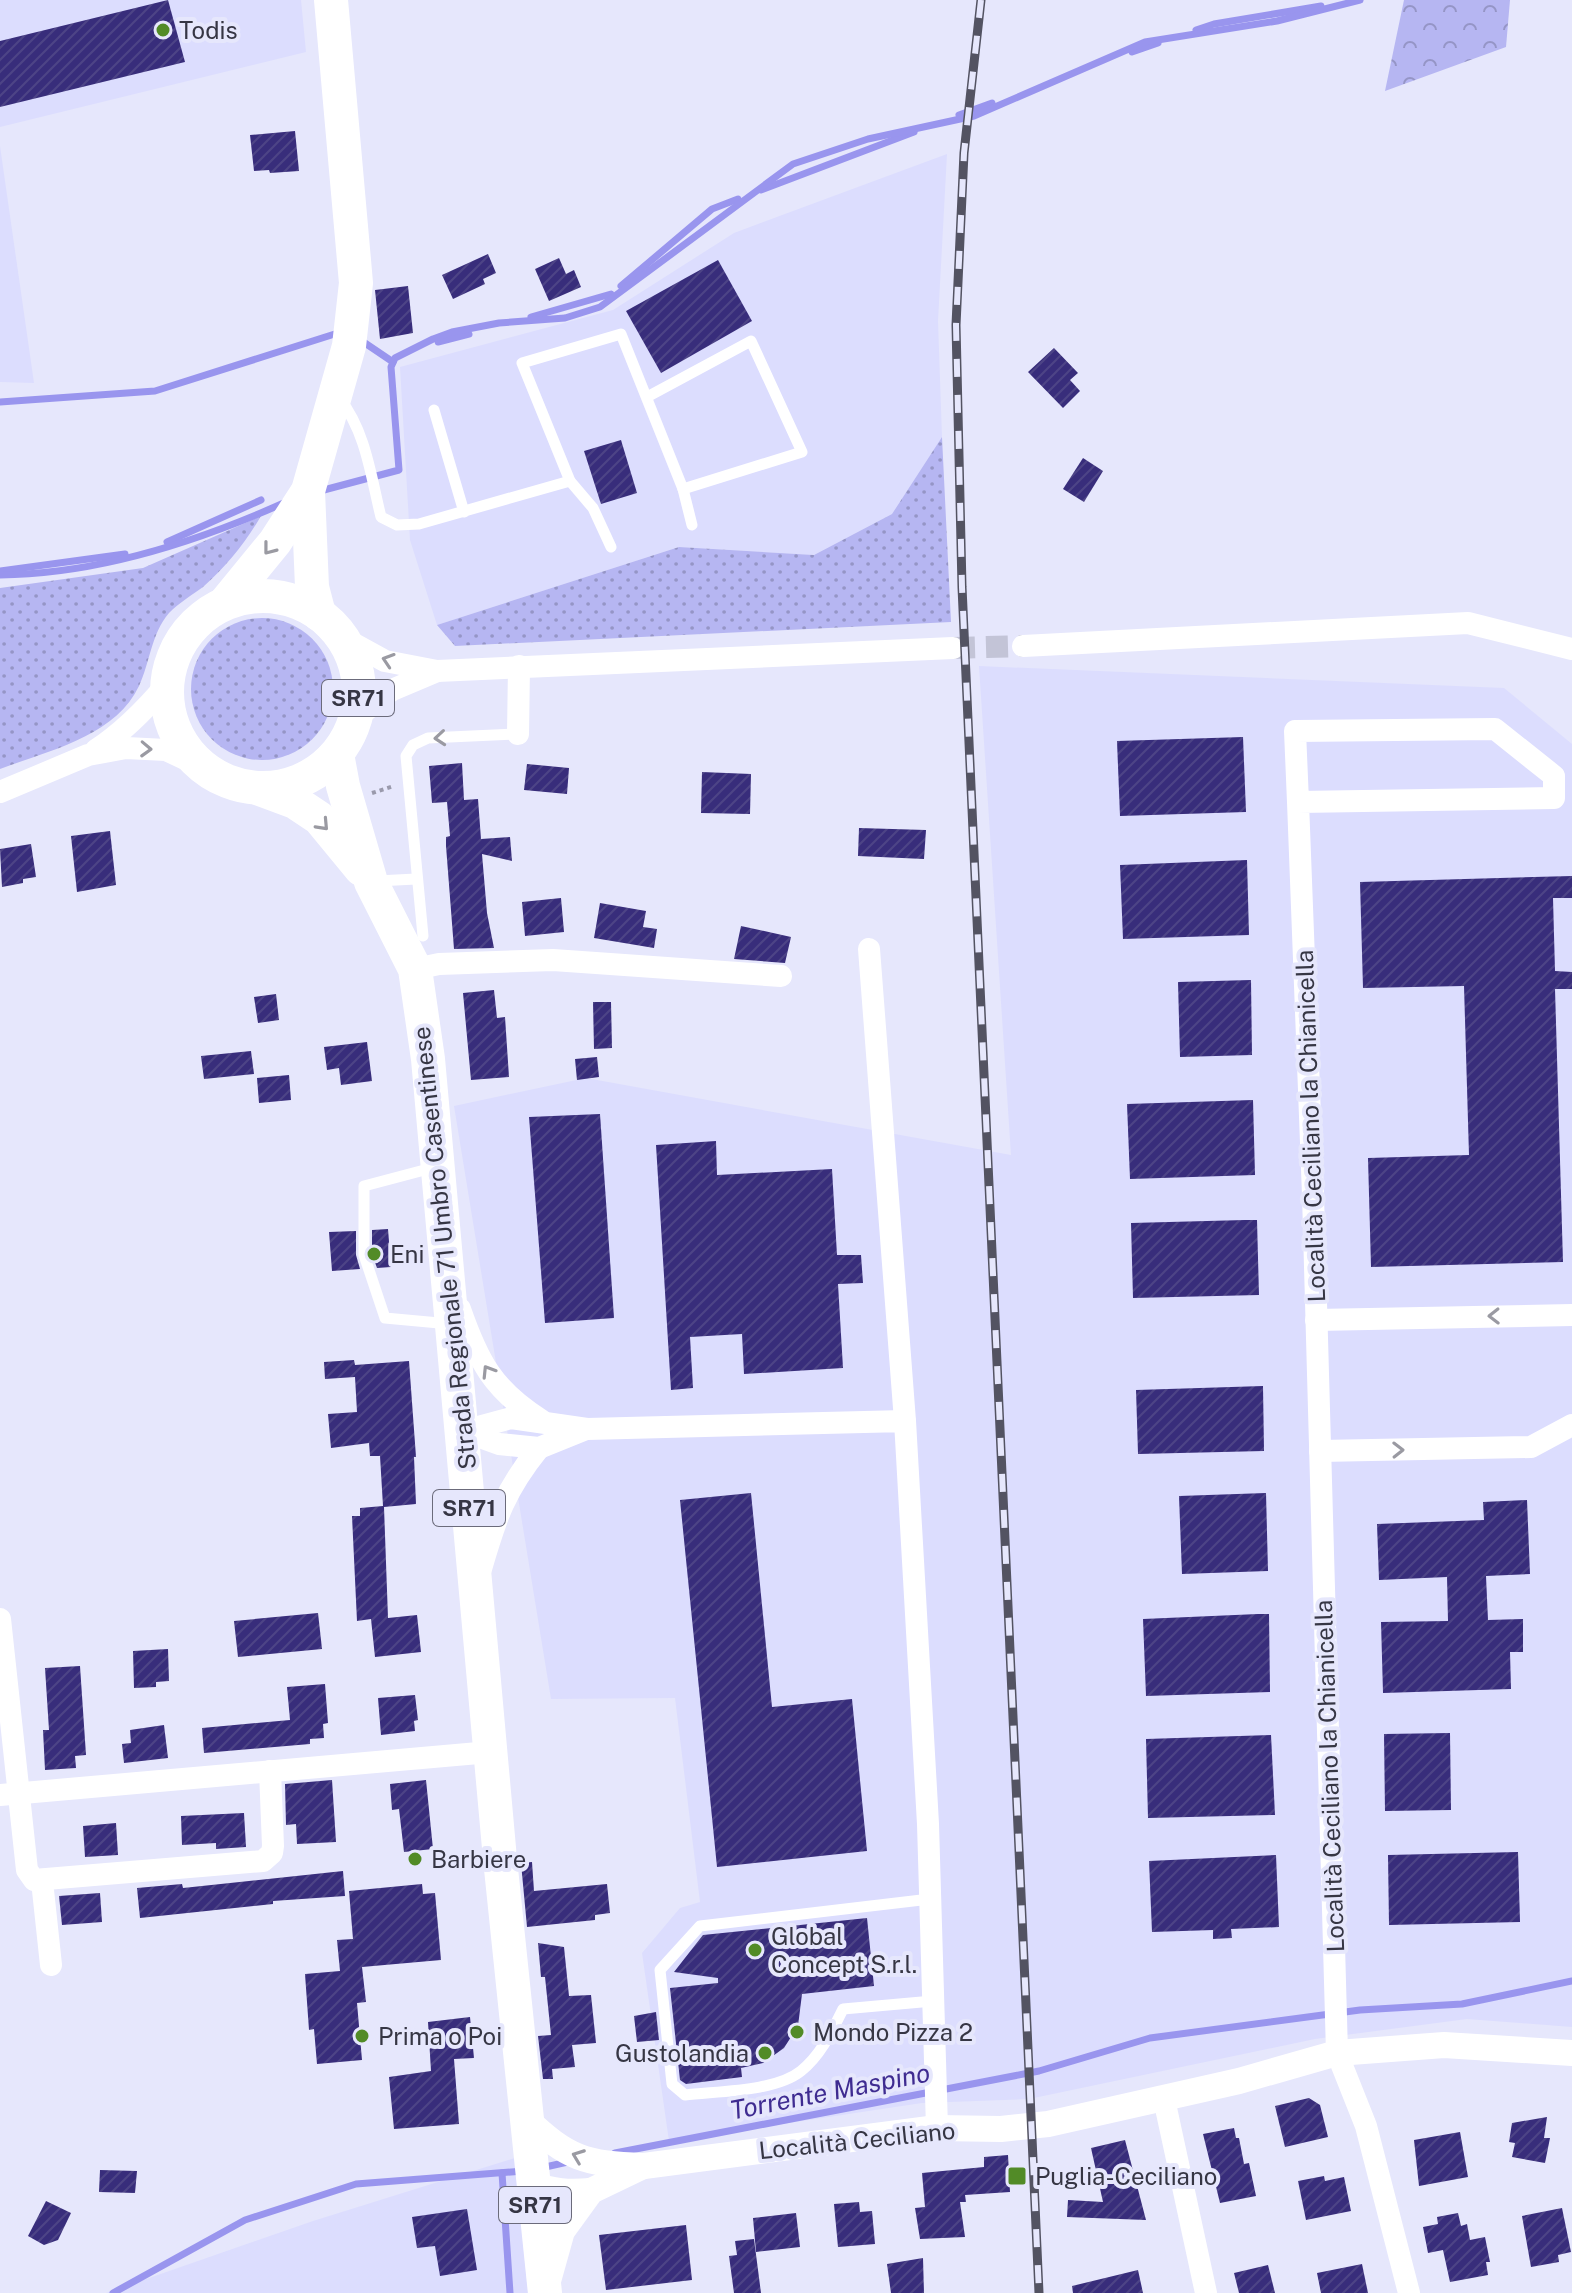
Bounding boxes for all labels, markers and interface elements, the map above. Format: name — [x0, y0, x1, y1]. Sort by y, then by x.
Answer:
place label: Todis — [179, 16, 238, 44]
marker: Todis — [154, 21, 172, 39]
one-way arrow — [264, 540, 278, 555]
one-way arrow — [382, 653, 396, 669]
road number: SR71 — [322, 680, 394, 716]
one-way arrow — [433, 729, 446, 746]
one-way arrow — [140, 740, 153, 757]
one-way arrow — [314, 816, 329, 830]
street label: Località Ceciliano la Chianicella — [1290, 949, 1330, 1303]
street label: Strada Regionale 71 Umbro Casentinese — [407, 1025, 481, 1471]
place label: Eni — [390, 1240, 424, 1268]
marker: Eni — [365, 1245, 383, 1263]
one-way arrow — [1487, 1308, 1500, 1325]
one-way arrow — [483, 1365, 498, 1380]
one-way arrow — [1392, 1441, 1405, 1458]
road number: SR71 — [433, 1490, 505, 1526]
street label: Località Ceciliano la Chianicella — [1309, 1599, 1349, 1953]
place label: Barbiere — [431, 1845, 526, 1873]
marker: Barbiere — [406, 1850, 424, 1868]
place label: Global Concept S.r.l. — [771, 1922, 917, 1978]
marker: Global Concept S.r.l. — [746, 1941, 764, 1959]
place label: Mondo Pizza 2 — [813, 2018, 973, 2046]
place label: Prima o Poi — [378, 2022, 502, 2050]
marker: Mondo Pizza 2 — [788, 2023, 806, 2041]
marker: Prima o Poi — [353, 2027, 371, 2045]
place label: Gustolandia — [615, 2039, 749, 2067]
marker: Gustolandia — [756, 2044, 774, 2062]
water label: Torrente Maspino — [727, 2056, 933, 2126]
street label: Località Ceciliano — [757, 2116, 957, 2164]
one-way arrow — [572, 2149, 586, 2166]
place label: Puglia-Ceciliano — [1035, 2162, 1217, 2190]
marker: Puglia-Ceciliano — [1006, 2165, 1028, 2187]
road number: SR71 — [499, 2187, 571, 2223]

